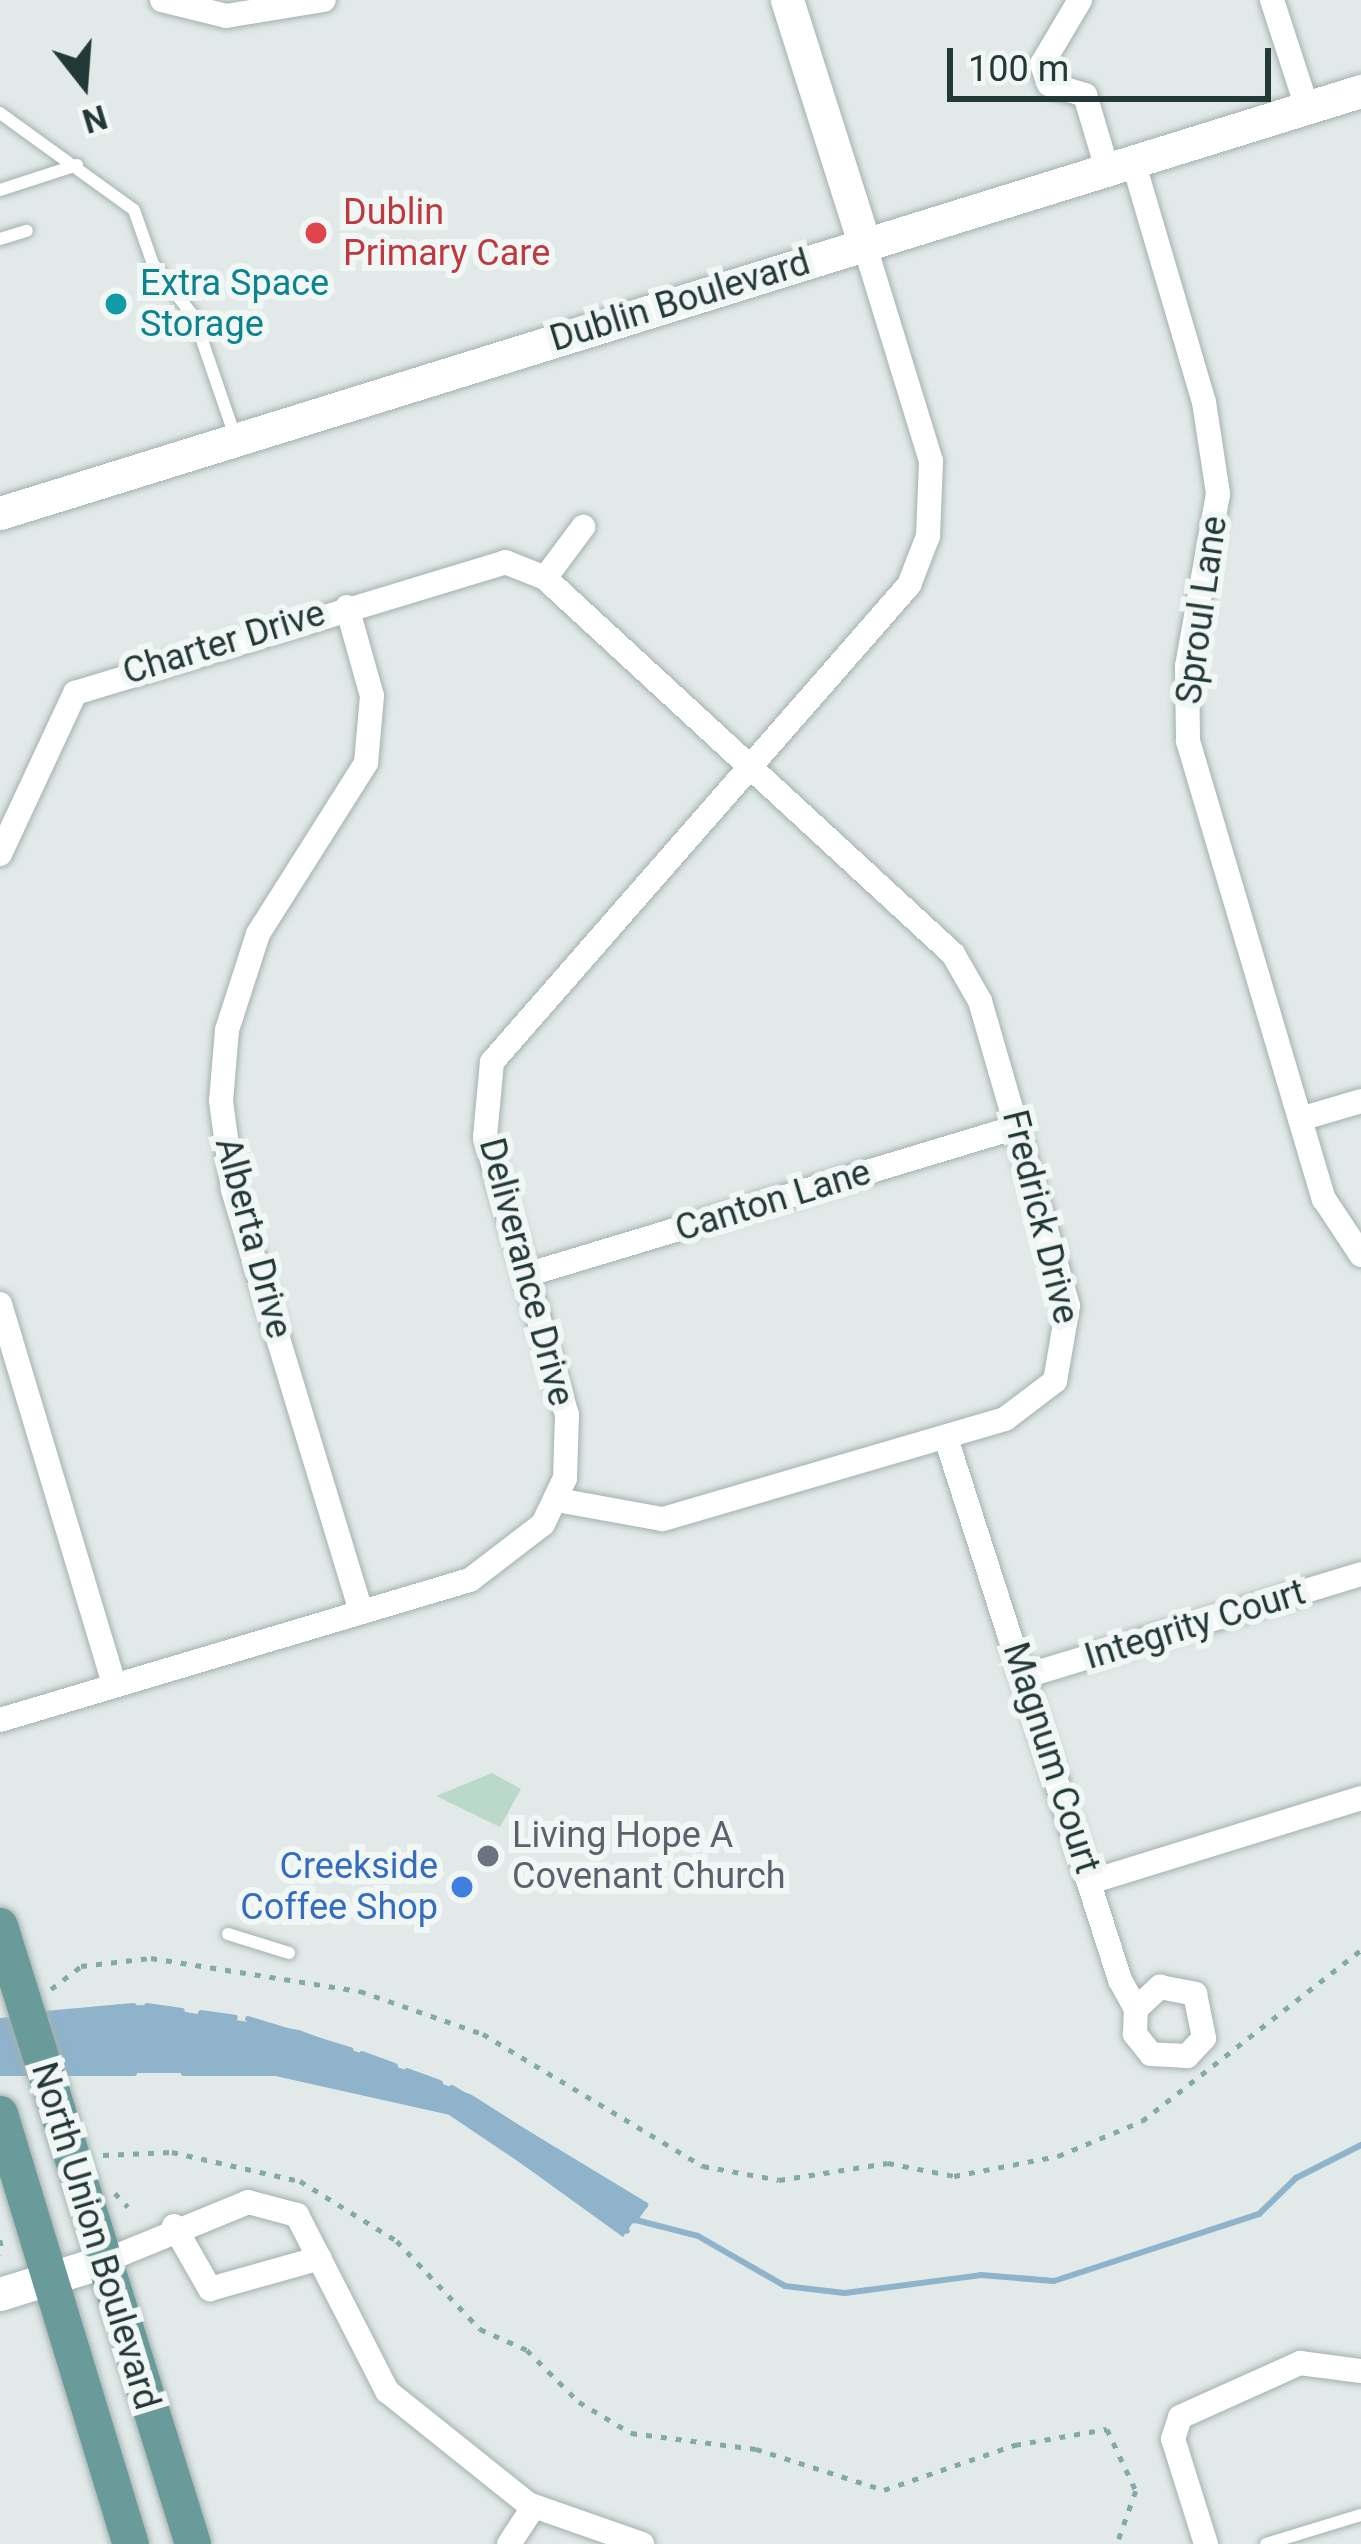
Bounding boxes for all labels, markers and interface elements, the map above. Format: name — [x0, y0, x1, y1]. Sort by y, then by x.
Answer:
north arrow — [24, 24, 144, 144]
scale bar — [953, 24, 1277, 98]
text: 100 m — [968, 48, 1069, 90]
text: N — [78, 97, 112, 141]
place label: Dublin Primary Care — [343, 190, 550, 275]
marker: Dublin Primary Care — [300, 217, 332, 249]
street label: Dublin Boulevard — [545, 241, 815, 361]
place label: Extra Space Storage — [140, 261, 329, 346]
marker: Extra Space Storage — [103, 291, 129, 317]
street label: Sproul Lane — [1167, 513, 1237, 707]
street label: Charter Drive — [118, 592, 330, 694]
street label: Fredrick Drive — [993, 1106, 1087, 1328]
street label: Alberta Drive — [206, 1133, 300, 1343]
street label: Deliverance Drive — [470, 1133, 582, 1411]
street label: Canton Lane — [670, 1151, 876, 1251]
street label: Integrity Court — [1080, 1571, 1310, 1679]
street label: Magnum Court — [993, 1637, 1109, 1879]
place label: Living Hope A Covenant Church — [512, 1813, 786, 1898]
marker: Living Hope A Covenant Church — [475, 1843, 501, 1869]
place label: Creekside Coffee Shop — [240, 1844, 438, 1929]
marker: Creekside Coffee Shop — [449, 1874, 475, 1900]
street label: North Union Boulevard — [22, 2057, 168, 2415]

